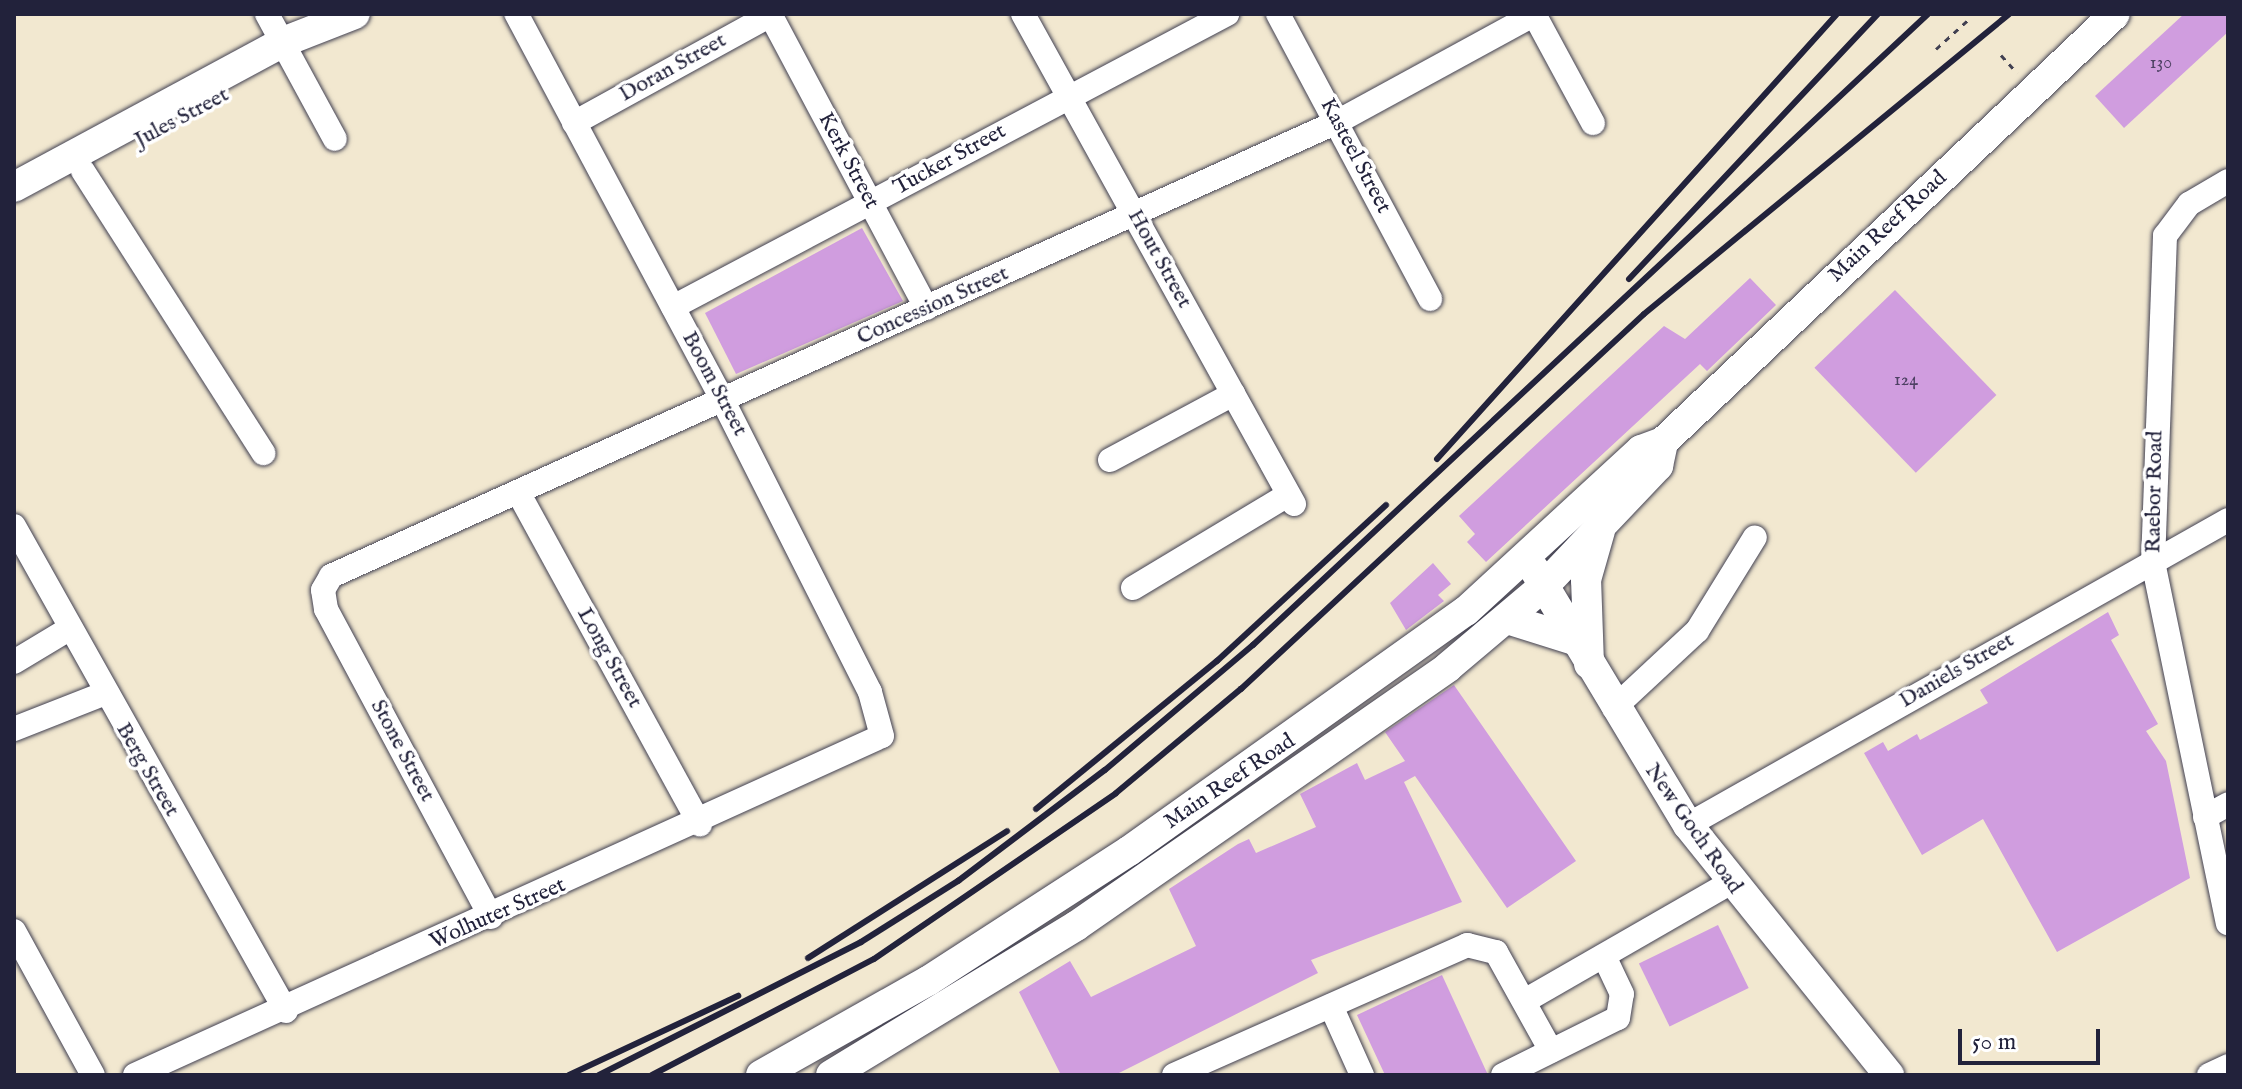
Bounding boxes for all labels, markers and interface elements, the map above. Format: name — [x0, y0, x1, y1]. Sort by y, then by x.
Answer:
street label: Doran Street — [615, 28, 731, 108]
house number: 130 — [2150, 53, 2172, 75]
street label: Jules Street — [130, 82, 234, 154]
street label: Kasteel Street — [1314, 94, 1396, 218]
street label: Kerk Street — [812, 108, 884, 214]
street label: Tucker Street — [889, 118, 1011, 202]
street label: Main Reef Road — [1823, 166, 1953, 288]
street label: Hout Street — [1121, 205, 1197, 313]
street label: Concession Street — [853, 261, 1013, 351]
street label: Boom Street — [675, 327, 753, 441]
house number: 124 — [1894, 370, 1918, 392]
street label: Raebor Road — [2141, 431, 2169, 553]
street label: Long Street — [571, 603, 647, 713]
street label: Daniels Street — [1895, 628, 2019, 714]
street label: Stone Street — [364, 695, 440, 807]
street label: Berg Street — [110, 718, 184, 822]
street label: Main Reef Road — [1160, 729, 1300, 835]
street label: New Goch Road — [1638, 759, 1748, 899]
street label: Wolhuter Street — [426, 872, 570, 956]
scale bar — [1962, 1013, 2104, 1063]
text: 50 m — [1972, 1027, 2016, 1058]

